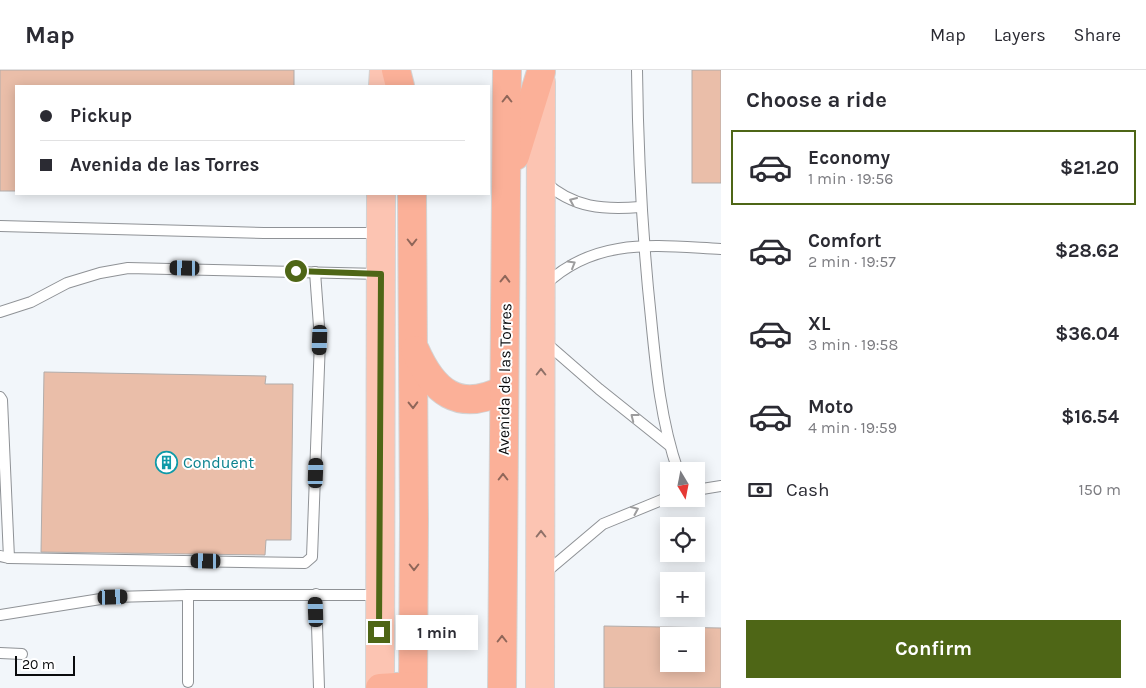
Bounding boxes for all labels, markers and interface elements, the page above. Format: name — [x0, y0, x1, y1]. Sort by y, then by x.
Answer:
text: Map — [25, 21, 75, 49]
text: Map — [930, 24, 966, 46]
text: Layers — [994, 24, 1046, 46]
text: Share — [1074, 24, 1121, 46]
text: Choose a ride — [746, 87, 887, 113]
one-way arrow — [502, 95, 512, 103]
text: Pickup — [70, 105, 132, 127]
icon: car — [748, 145, 793, 190]
text: Economy — [808, 147, 890, 169]
text: Avenida de las Torres — [70, 154, 260, 176]
text: $21.20 — [1060, 157, 1119, 179]
text: 1 min · 19:56 — [808, 169, 893, 188]
one-way arrow — [569, 196, 578, 207]
icon: car — [748, 228, 793, 273]
text: Comfort — [808, 230, 882, 252]
one-way arrow — [407, 239, 417, 247]
text: $28.62 — [1055, 240, 1119, 262]
text: 2 min · 19:57 — [808, 252, 896, 271]
car — [169, 260, 200, 276]
route start — [285, 260, 307, 282]
one-way arrow — [567, 260, 576, 270]
one-way arrow — [500, 275, 510, 283]
street label: Avenida de las Torres — [494, 303, 515, 455]
icon: car — [748, 311, 793, 356]
text: XL — [808, 313, 830, 335]
text: $36.04 — [1055, 323, 1119, 345]
car — [311, 325, 328, 355]
text: 3 min · 19:58 — [808, 335, 898, 354]
one-way arrow — [536, 368, 546, 376]
icon: car — [748, 394, 793, 439]
text: Moto — [808, 396, 854, 418]
one-way arrow — [408, 402, 418, 409]
text: $16.54 — [1061, 406, 1119, 428]
one-way arrow — [631, 415, 640, 423]
text: 4 min · 19:59 — [808, 418, 897, 437]
building icon: Conduent — [155, 450, 179, 474]
place label: Conduent — [183, 453, 254, 472]
car — [307, 458, 324, 488]
north arrow — [660, 462, 705, 508]
map controls — [660, 462, 705, 672]
one-way arrow — [498, 473, 508, 480]
icon: cash — [746, 476, 774, 504]
text: Cash — [786, 479, 830, 501]
text: 150 m — [1078, 480, 1121, 499]
one-way arrow — [630, 505, 639, 516]
button: locate — [660, 517, 705, 562]
one-way arrow — [536, 530, 546, 538]
car — [190, 553, 221, 569]
one-way arrow — [409, 564, 419, 572]
button: + — [660, 572, 705, 617]
car — [97, 589, 128, 605]
car — [307, 597, 324, 627]
callout: 1 min — [396, 614, 479, 650]
button: Confirm — [746, 620, 1121, 678]
route end — [368, 621, 390, 643]
text: 1 min — [417, 623, 457, 642]
button: − — [660, 627, 705, 672]
one-way arrow — [497, 635, 507, 643]
scale bar — [15, 653, 75, 676]
text: 20 m — [22, 656, 55, 673]

